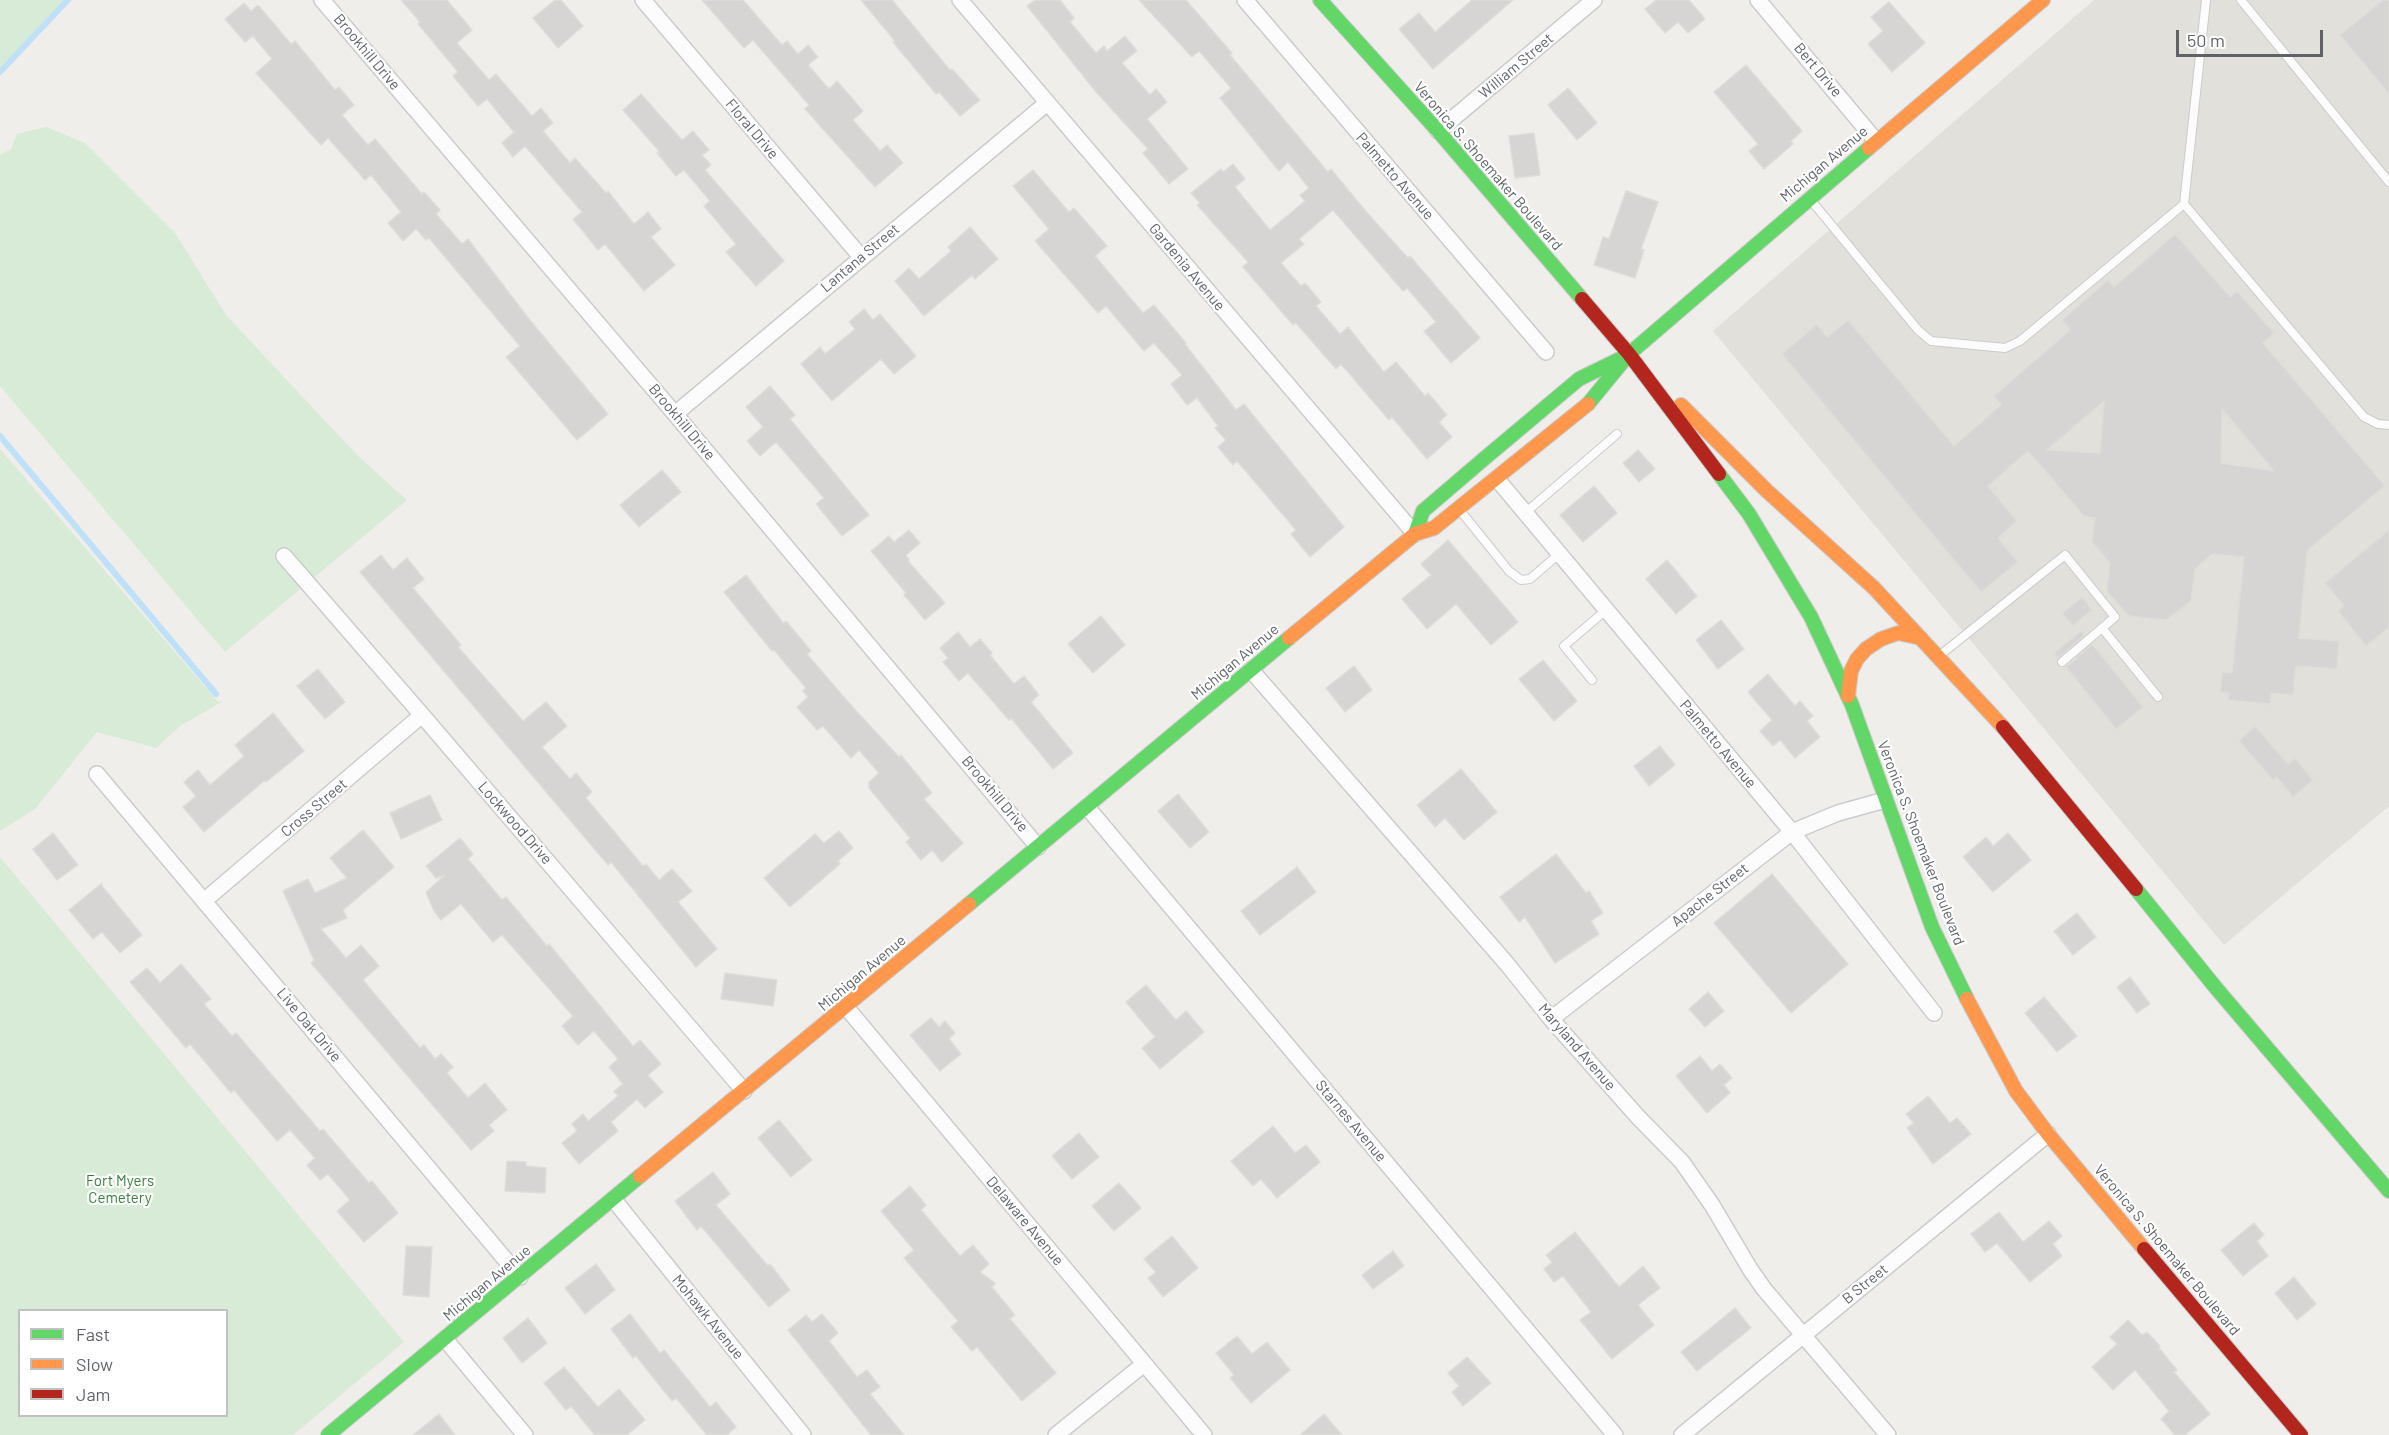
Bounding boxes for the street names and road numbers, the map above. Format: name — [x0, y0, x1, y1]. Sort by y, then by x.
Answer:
street label: Brookhill Drive — [330, 10, 404, 94]
street label: William Street — [1475, 30, 1557, 102]
street label: Bert Drive — [1790, 39, 1846, 101]
street label: Veronica S. Shoemaker Boulevard — [1410, 78, 1566, 254]
street label: Floral Drive — [722, 95, 782, 163]
street label: Michigan Avenue — [1777, 122, 1871, 206]
street label: Palmetto Avenue — [1352, 129, 1438, 223]
street label: Lantana Street — [817, 220, 903, 296]
street label: Gardenia Avenue — [1145, 220, 1229, 314]
street label: Brookhill Drive — [645, 380, 719, 464]
street label: Michigan Avenue — [1188, 620, 1282, 704]
street label: Palmetto Avenue — [1676, 696, 1760, 792]
street label: Veronica S. Shoemaker Boulevard — [1874, 738, 1968, 948]
street label: Brookhill Drive — [958, 752, 1032, 836]
street label: Cross Street — [277, 775, 351, 841]
street label: Lockwood Drive — [474, 778, 556, 868]
street label: Apache Street — [1668, 859, 1752, 931]
street label: Michigan Avenue — [815, 931, 909, 1015]
street label: Live Oak Drive — [273, 984, 345, 1066]
street label: Maryland Avenue — [1534, 1000, 1620, 1094]
street label: Starnes Avenue — [1312, 1077, 1390, 1165]
street label: Veronica S. Shoemaker Boulevard — [2090, 1161, 2244, 1339]
street label: Delaware Avenue — [983, 1173, 1067, 1269]
street label: Michigan Avenue — [440, 1241, 534, 1325]
street label: B Street — [1839, 1260, 1891, 1308]
street label: Mohawk Avenue — [668, 1271, 748, 1363]

